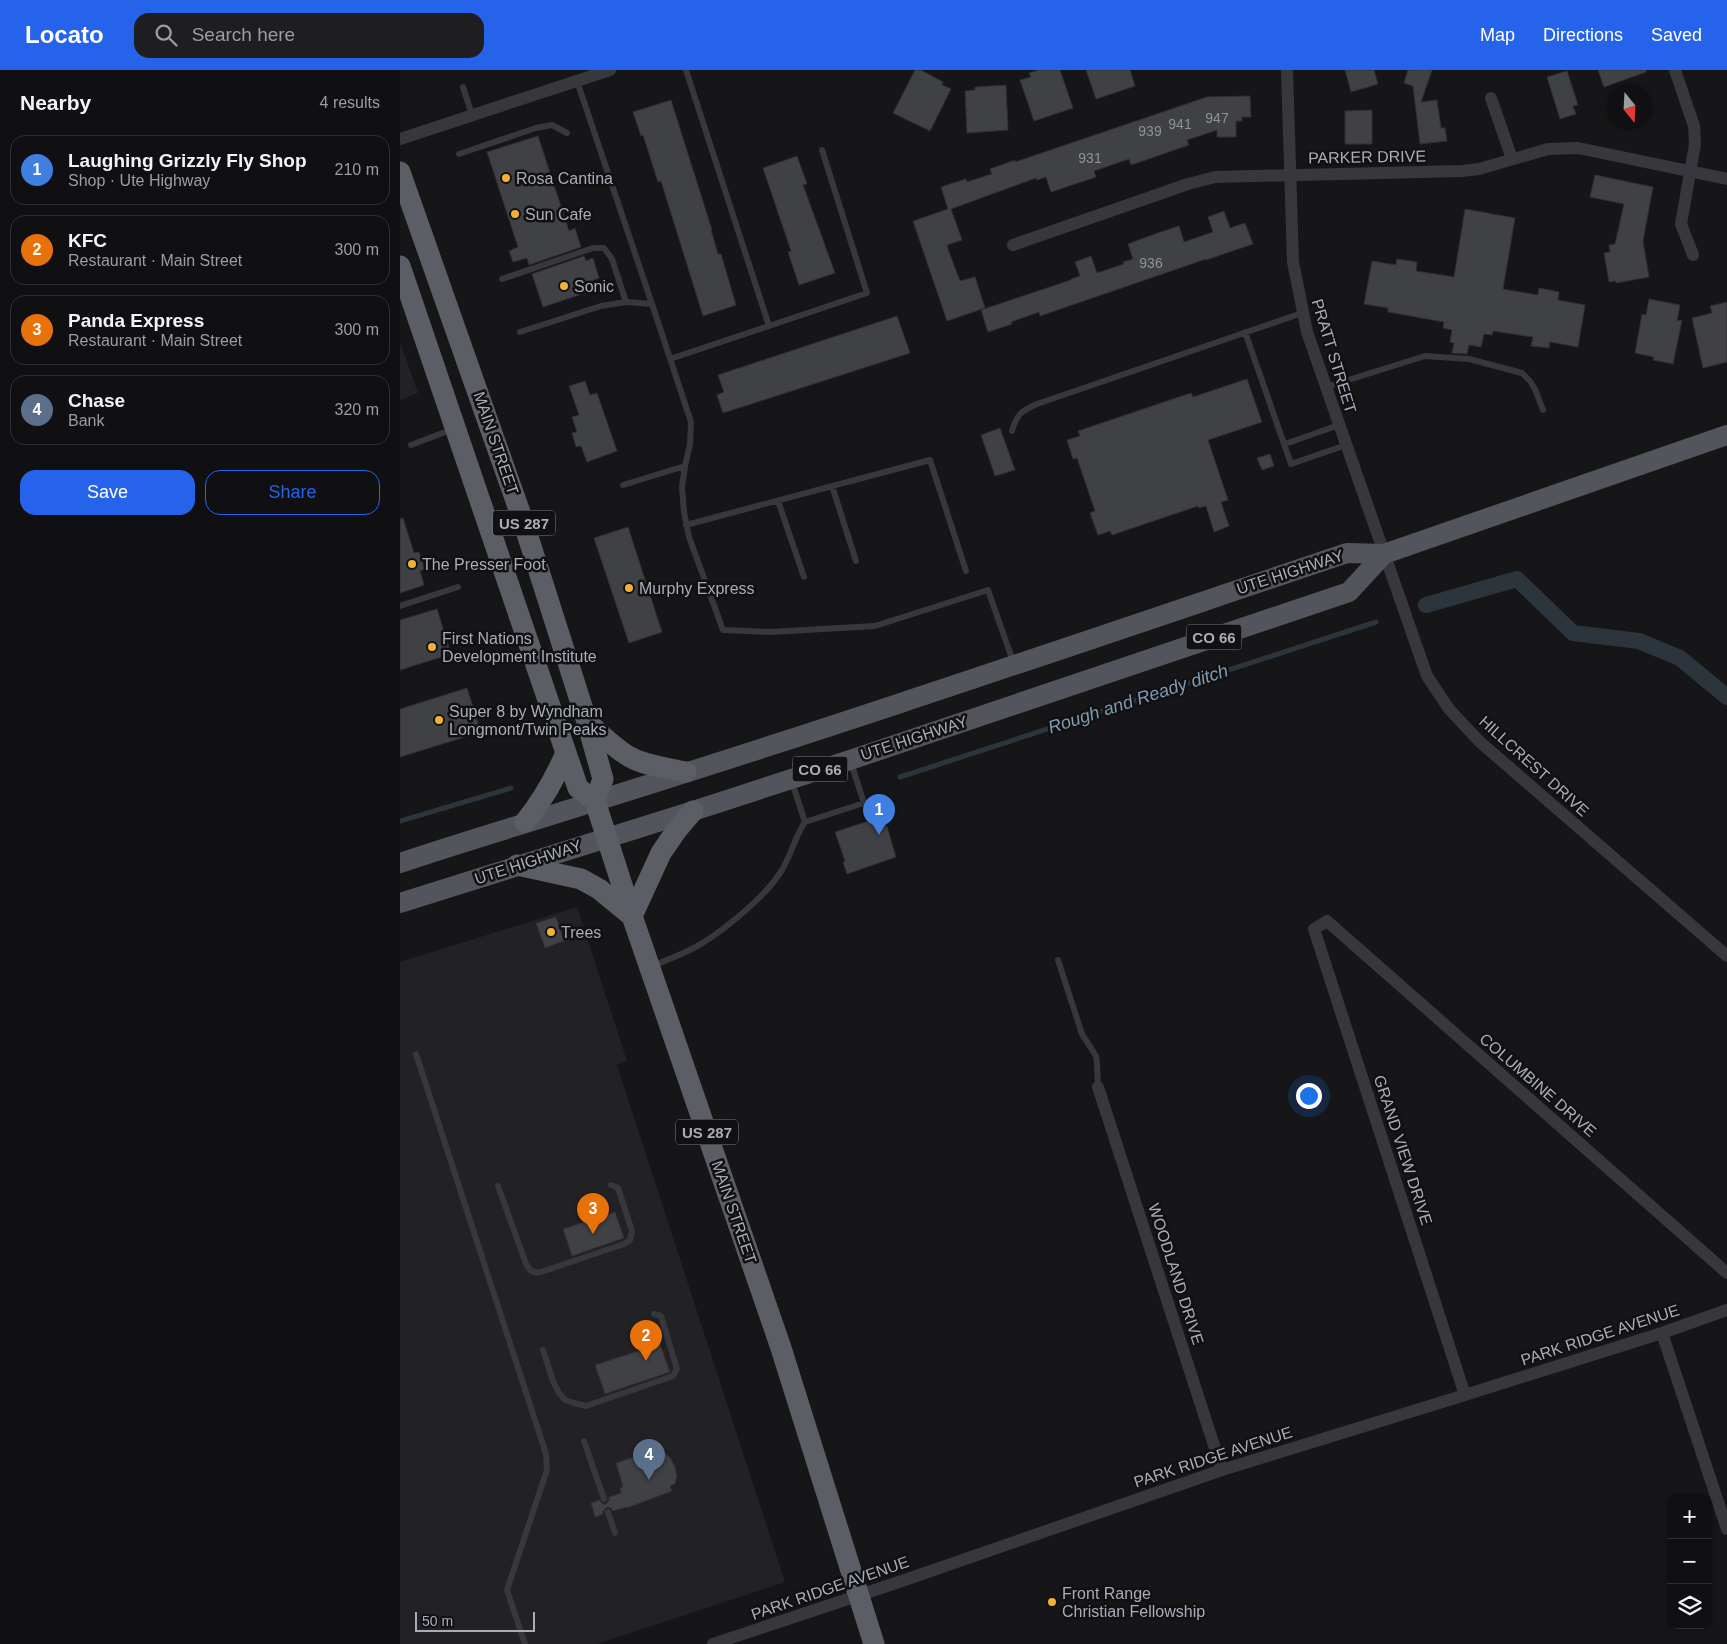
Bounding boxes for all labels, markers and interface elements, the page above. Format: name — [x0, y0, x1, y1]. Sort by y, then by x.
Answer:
search box — [134, 13, 484, 58]
text: Locato — [25, 21, 104, 48]
icon: search — [152, 21, 180, 49]
text: Search here — [192, 24, 295, 45]
text: Map — [1480, 25, 1515, 45]
text: Directions — [1543, 25, 1623, 45]
text: Saved — [1651, 25, 1702, 45]
north arrow — [1607, 85, 1652, 130]
text: Nearby — [20, 91, 91, 114]
text: 4 results — [320, 94, 380, 111]
house number: 947 — [1205, 110, 1229, 126]
house number: 941 — [1168, 116, 1192, 132]
house number: 939 — [1138, 123, 1162, 139]
street label: PARKER DRIVE — [1308, 147, 1426, 167]
text: Laughing Grizzly Fly Shop — [68, 150, 307, 171]
house number: 931 — [1078, 150, 1102, 166]
text: 1 — [33, 161, 41, 178]
text: 210 m — [335, 161, 379, 178]
place label: Rosa Cantina — [516, 170, 613, 187]
text: Shop · Ute Highway — [68, 172, 210, 189]
marker: Rosa Cantina — [500, 172, 512, 184]
place label: Sun Cafe — [525, 206, 592, 223]
marker: Sun Cafe — [509, 208, 521, 220]
text: KFC — [68, 230, 107, 251]
text: 2 — [33, 241, 41, 258]
text: 300 m — [335, 241, 379, 258]
text: Restaurant · Main Street — [68, 252, 242, 269]
house number: 936 — [1139, 255, 1163, 271]
place label: Sonic — [574, 278, 614, 295]
marker: Sonic — [558, 280, 570, 292]
street label: PRATT STREET — [1309, 297, 1360, 415]
text: Panda Express — [68, 310, 204, 331]
text: 3 — [33, 321, 41, 338]
text: 300 m — [335, 321, 379, 338]
text: Restaurant · Main Street — [68, 332, 242, 349]
street label: MAIN STREET — [470, 389, 522, 497]
text: Chase — [68, 390, 125, 411]
text: 4 — [33, 401, 41, 418]
text: 320 m — [335, 401, 379, 418]
text: Bank — [68, 412, 104, 429]
button: Save — [20, 470, 195, 515]
button: Share — [205, 470, 380, 515]
road number: US 287 — [493, 510, 555, 536]
street label: UTE HIGHWAY — [1235, 547, 1346, 597]
place label: The Presser Foot — [422, 556, 546, 573]
marker: The Presser Foot — [406, 558, 418, 570]
place label: Murphy Express — [639, 580, 755, 597]
marker: Murphy Express — [623, 582, 635, 594]
road number: CO 66 — [1186, 624, 1242, 650]
place label: First Nations Development Institute — [442, 630, 597, 665]
marker: First Nations Development Institute — [426, 641, 438, 653]
water label: Rough and Ready ditch — [1045, 660, 1231, 738]
place label: Super 8 by Wyndham Longmont/Twin Peaks — [449, 703, 606, 738]
street label: HILLCREST DRIVE — [1476, 712, 1592, 820]
street label: UTE HIGHWAY — [859, 713, 970, 763]
marker: Super 8 by Wyndham Longmont/Twin Peaks — [433, 714, 445, 726]
road number: CO 66 — [792, 756, 848, 782]
pin: 1 — [863, 794, 895, 835]
street label: UTE HIGHWAY — [473, 837, 584, 887]
place label: Trees — [561, 924, 601, 941]
marker: Trees — [545, 926, 557, 938]
street label: COLUMBINE DRIVE — [1476, 1030, 1600, 1140]
street label: GRAND VIEW DRIVE — [1371, 1073, 1435, 1227]
your location — [1296, 1083, 1322, 1109]
road number: US 287 — [676, 1120, 738, 1144]
street label: MAIN STREET — [708, 1158, 760, 1266]
pin: 3 — [577, 1193, 609, 1234]
street label: WOODLAND DRIVE — [1145, 1201, 1207, 1347]
street label: PARK RIDGE AVENUE — [1519, 1301, 1681, 1369]
pin: 2 — [630, 1320, 662, 1361]
street label: PARK RIDGE AVENUE — [1132, 1423, 1294, 1491]
pin: 4 — [633, 1439, 665, 1480]
map controls — [1667, 1494, 1712, 1629]
button: + — [1667, 1494, 1712, 1539]
button: − — [1667, 1539, 1712, 1584]
street label: PARK RIDGE AVENUE — [749, 1553, 911, 1623]
button: layers — [1667, 1584, 1712, 1629]
place label: Front Range Christian Fellowship — [1062, 1585, 1205, 1620]
marker: Front Range Christian Fellowship — [1046, 1596, 1058, 1608]
scale bar — [415, 1609, 535, 1632]
text: 50 m — [422, 1613, 453, 1629]

